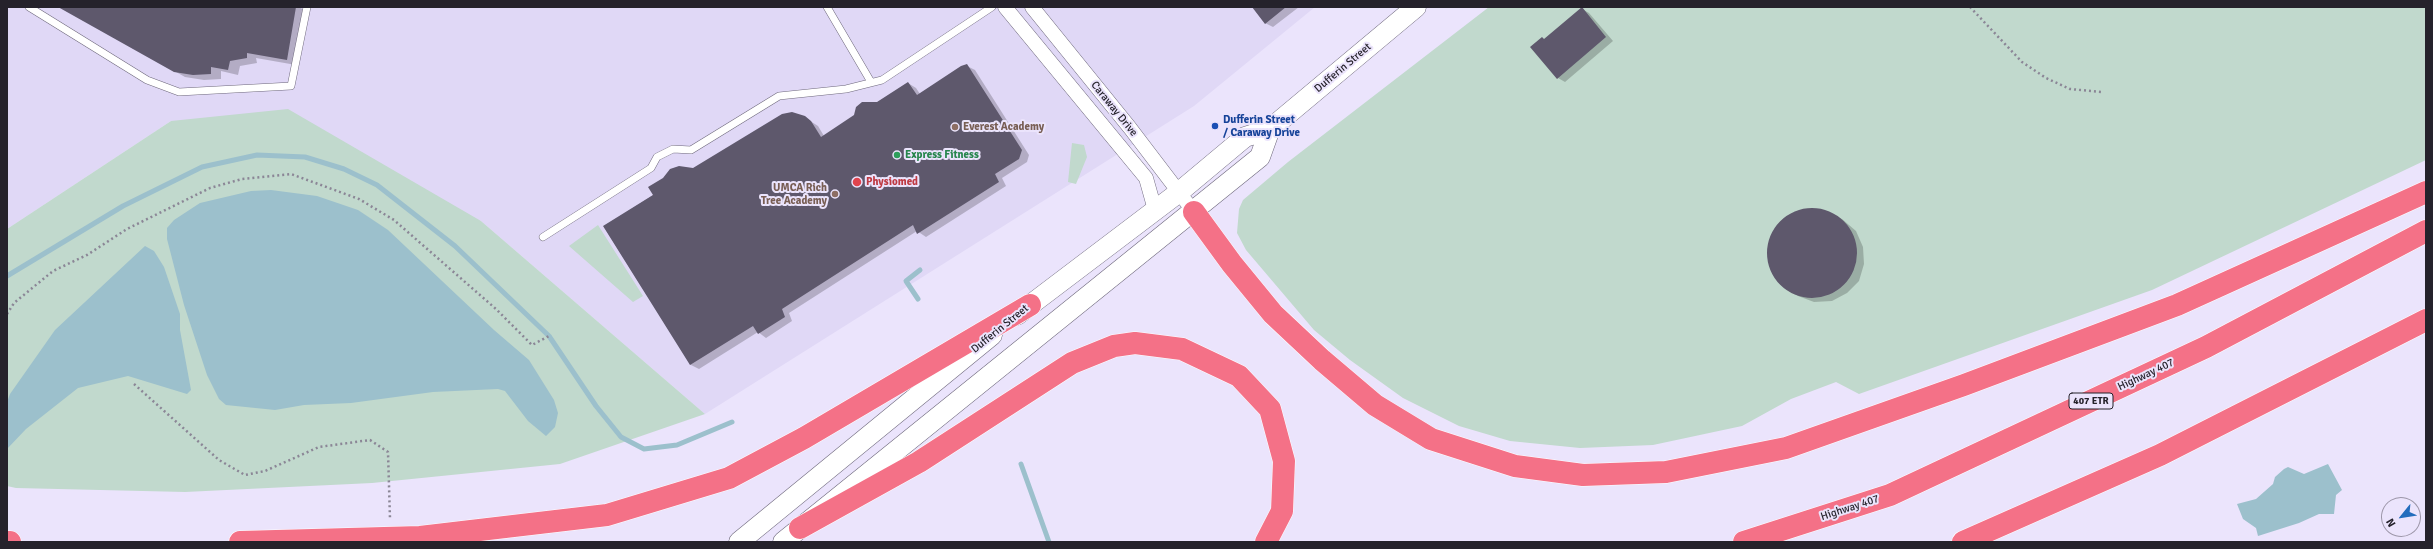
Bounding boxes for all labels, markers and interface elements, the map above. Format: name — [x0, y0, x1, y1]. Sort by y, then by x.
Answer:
street label: Dufferin Street — [1312, 40, 1374, 96]
street label: Caraway Drive — [1088, 79, 1140, 139]
place label: Dufferin Street / Caraway Drive — [1223, 113, 1300, 139]
place label: Everest Academy — [963, 120, 1044, 134]
marker: Dufferin Street / Caraway Drive — [1210, 121, 1220, 131]
marker: Everest Academy — [950, 122, 960, 132]
place label: Express Fitness — [905, 148, 979, 162]
marker: Express Fitness — [892, 150, 902, 160]
place label: Physiomed — [866, 175, 918, 189]
marker: Physiomed — [851, 176, 863, 188]
place label: UMCA Rich Tree Academy — [761, 181, 827, 207]
marker: UMCA Rich Tree Academy — [830, 189, 840, 199]
street label: Dufferin Street — [969, 302, 1031, 356]
street label: Highway 407 — [2116, 356, 2176, 394]
road number: 407 ETR — [2069, 393, 2113, 409]
street label: Highway 407 — [1819, 492, 1881, 524]
north arrow — [2381, 497, 2421, 537]
text: N — [2383, 516, 2399, 529]

